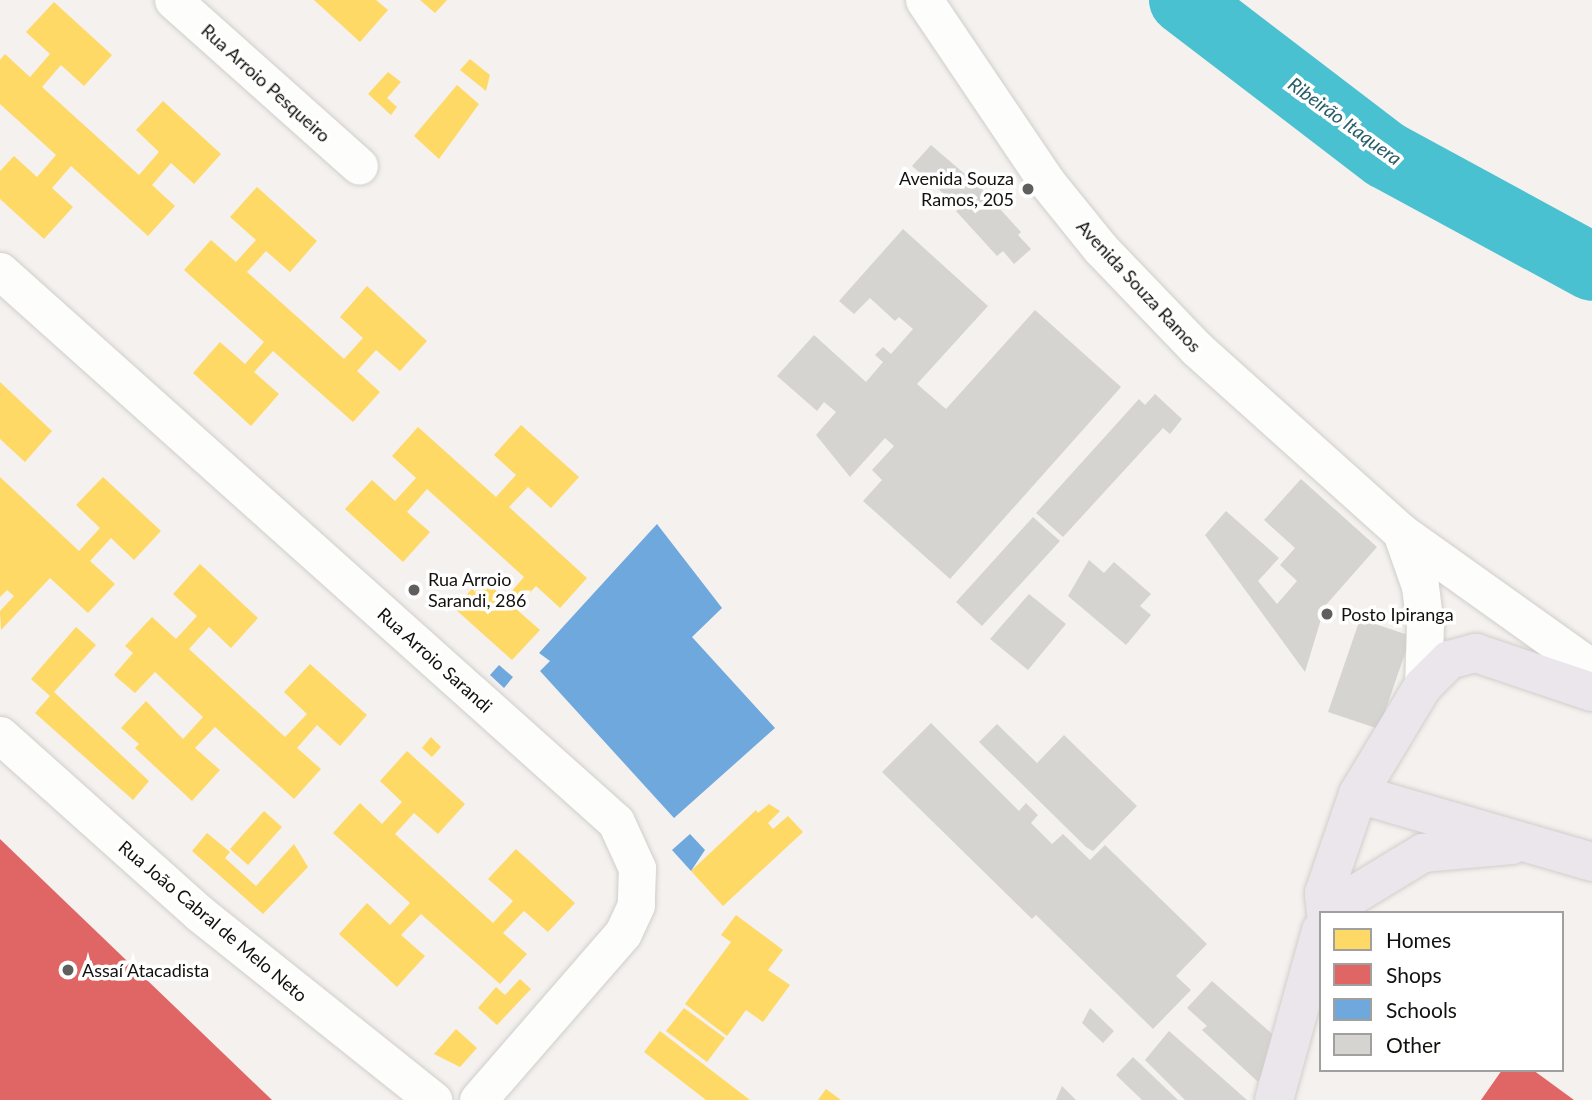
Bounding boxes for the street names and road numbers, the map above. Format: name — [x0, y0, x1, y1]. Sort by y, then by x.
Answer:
street label: Rua Arroio Pesqueiro — [197, 19, 335, 147]
street label: Avenida Souza Ramos — [1072, 216, 1206, 356]
street label: Rua Arroio Sarandi — [373, 603, 497, 717]
street label: Rua João Cabral de Melo Neto — [114, 836, 312, 1006]

